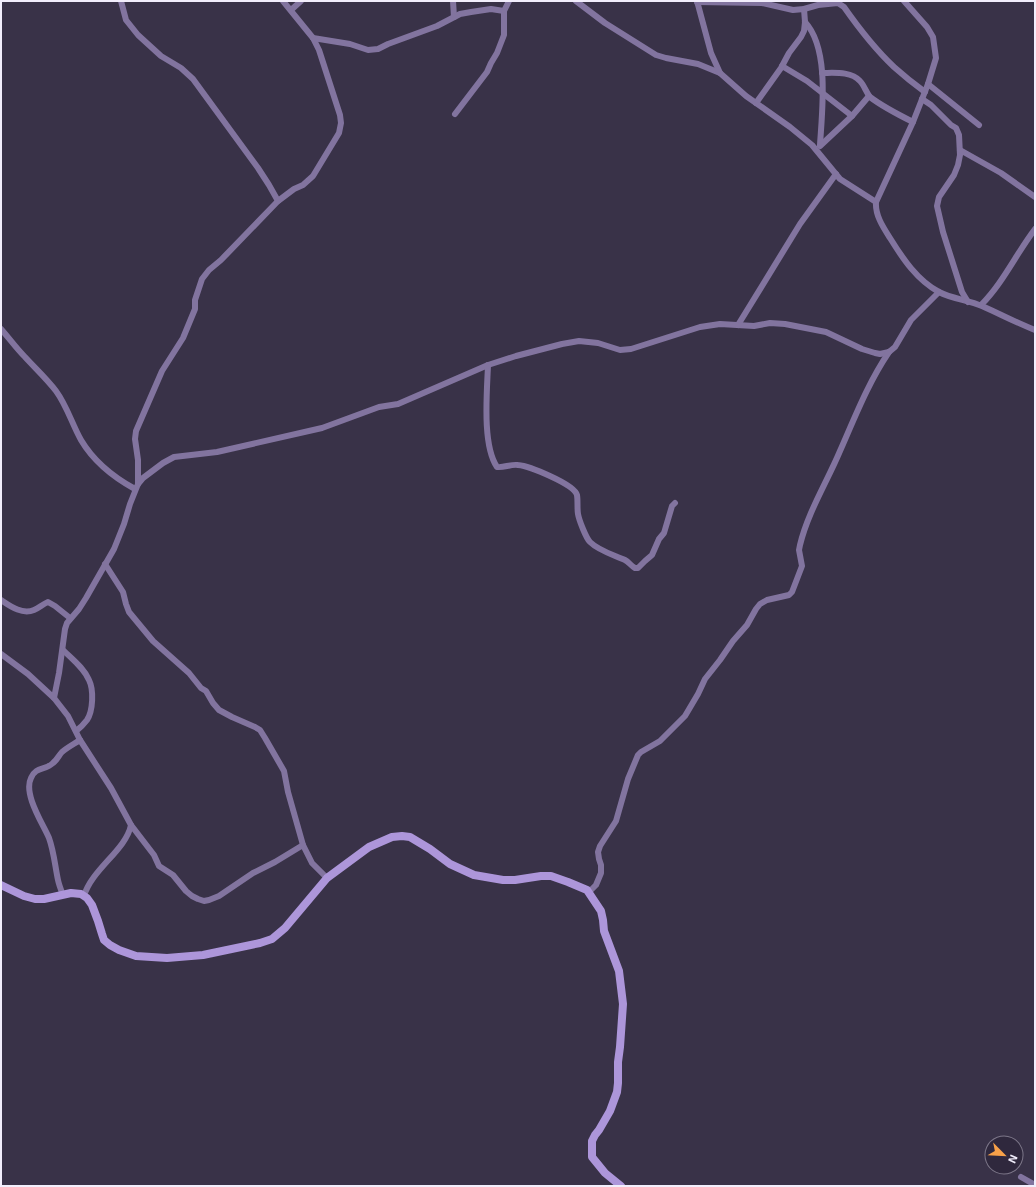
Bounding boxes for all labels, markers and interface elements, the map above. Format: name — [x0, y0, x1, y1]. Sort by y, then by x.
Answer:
north arrow — [984, 1135, 1024, 1175]
text: N — [1006, 1153, 1021, 1166]

